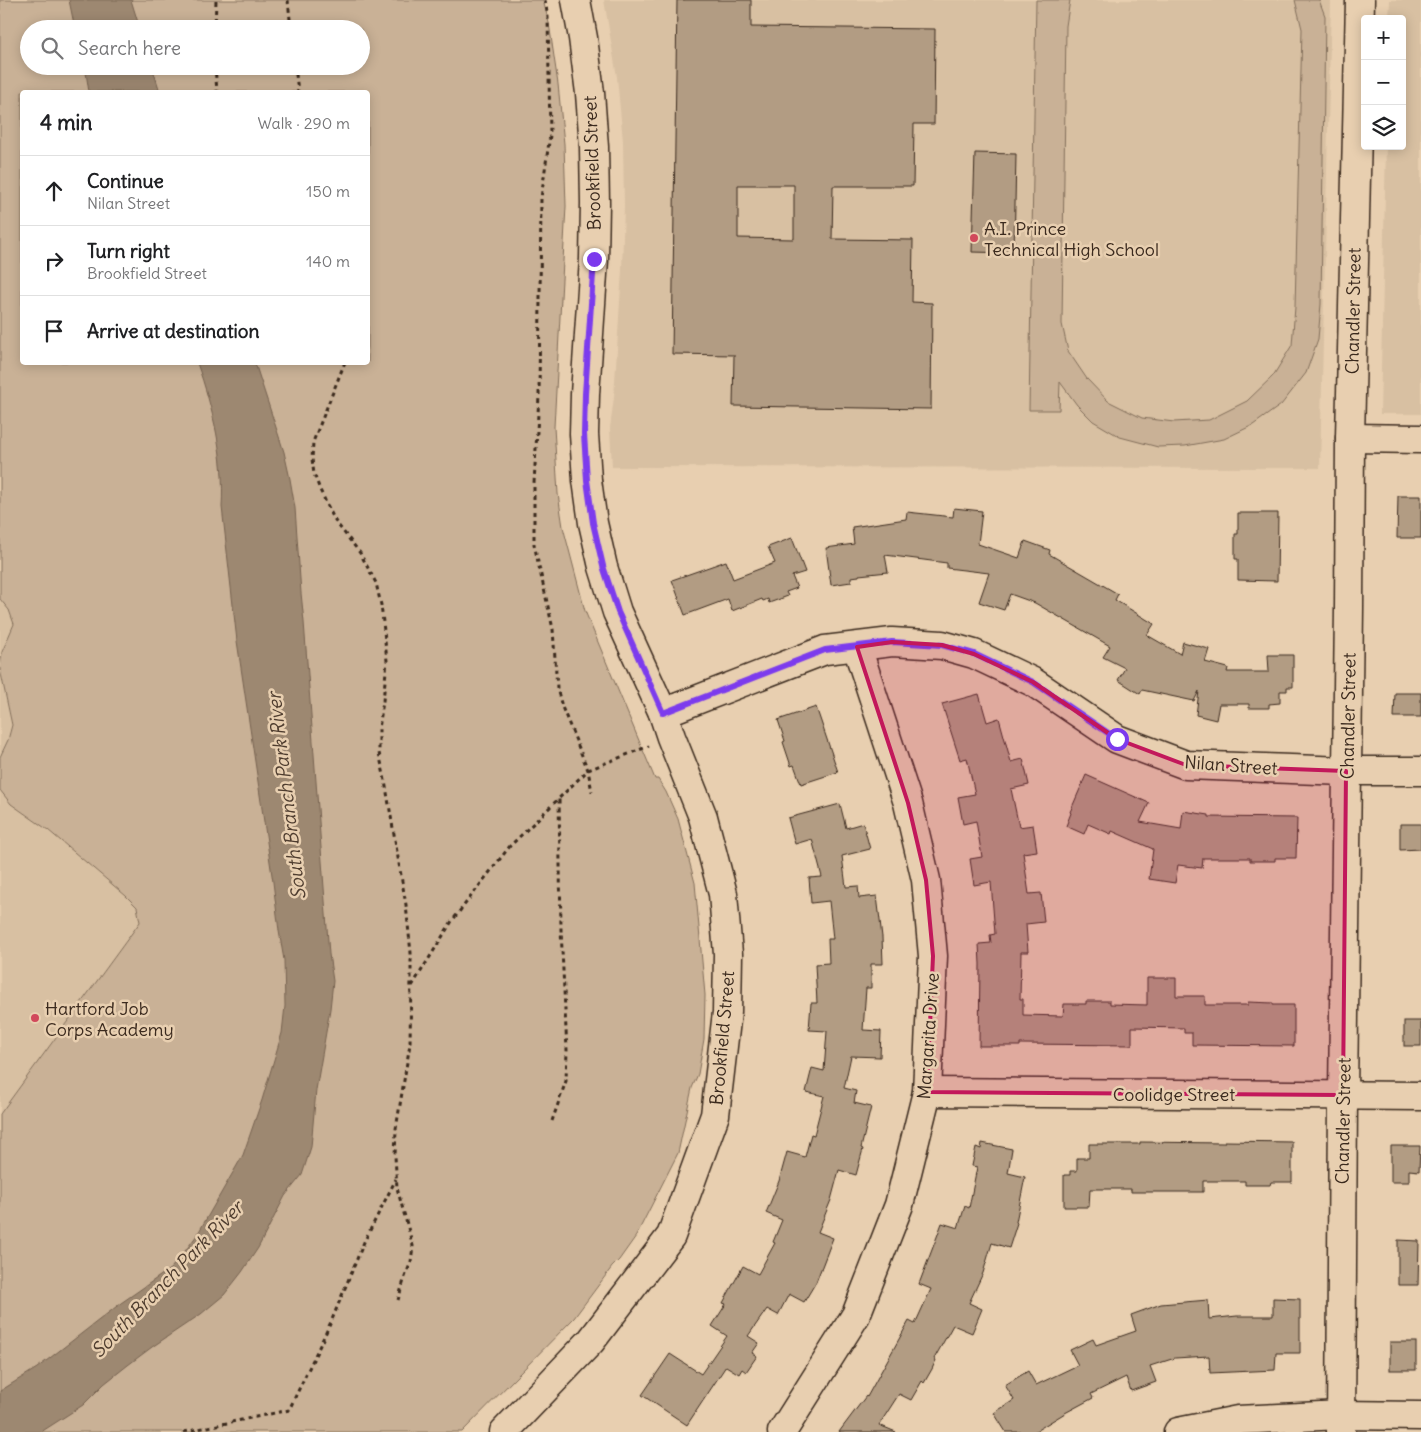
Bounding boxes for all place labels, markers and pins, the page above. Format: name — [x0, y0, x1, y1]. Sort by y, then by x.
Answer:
place label: A.I. Prince Technical High School — [984, 217, 1159, 261]
marker: A.I. Prince Technical High School — [968, 232, 980, 244]
place label: Hartford Job Corps Academy — [45, 997, 174, 1041]
marker: Hartford Job Corps Academy — [29, 1012, 41, 1024]

